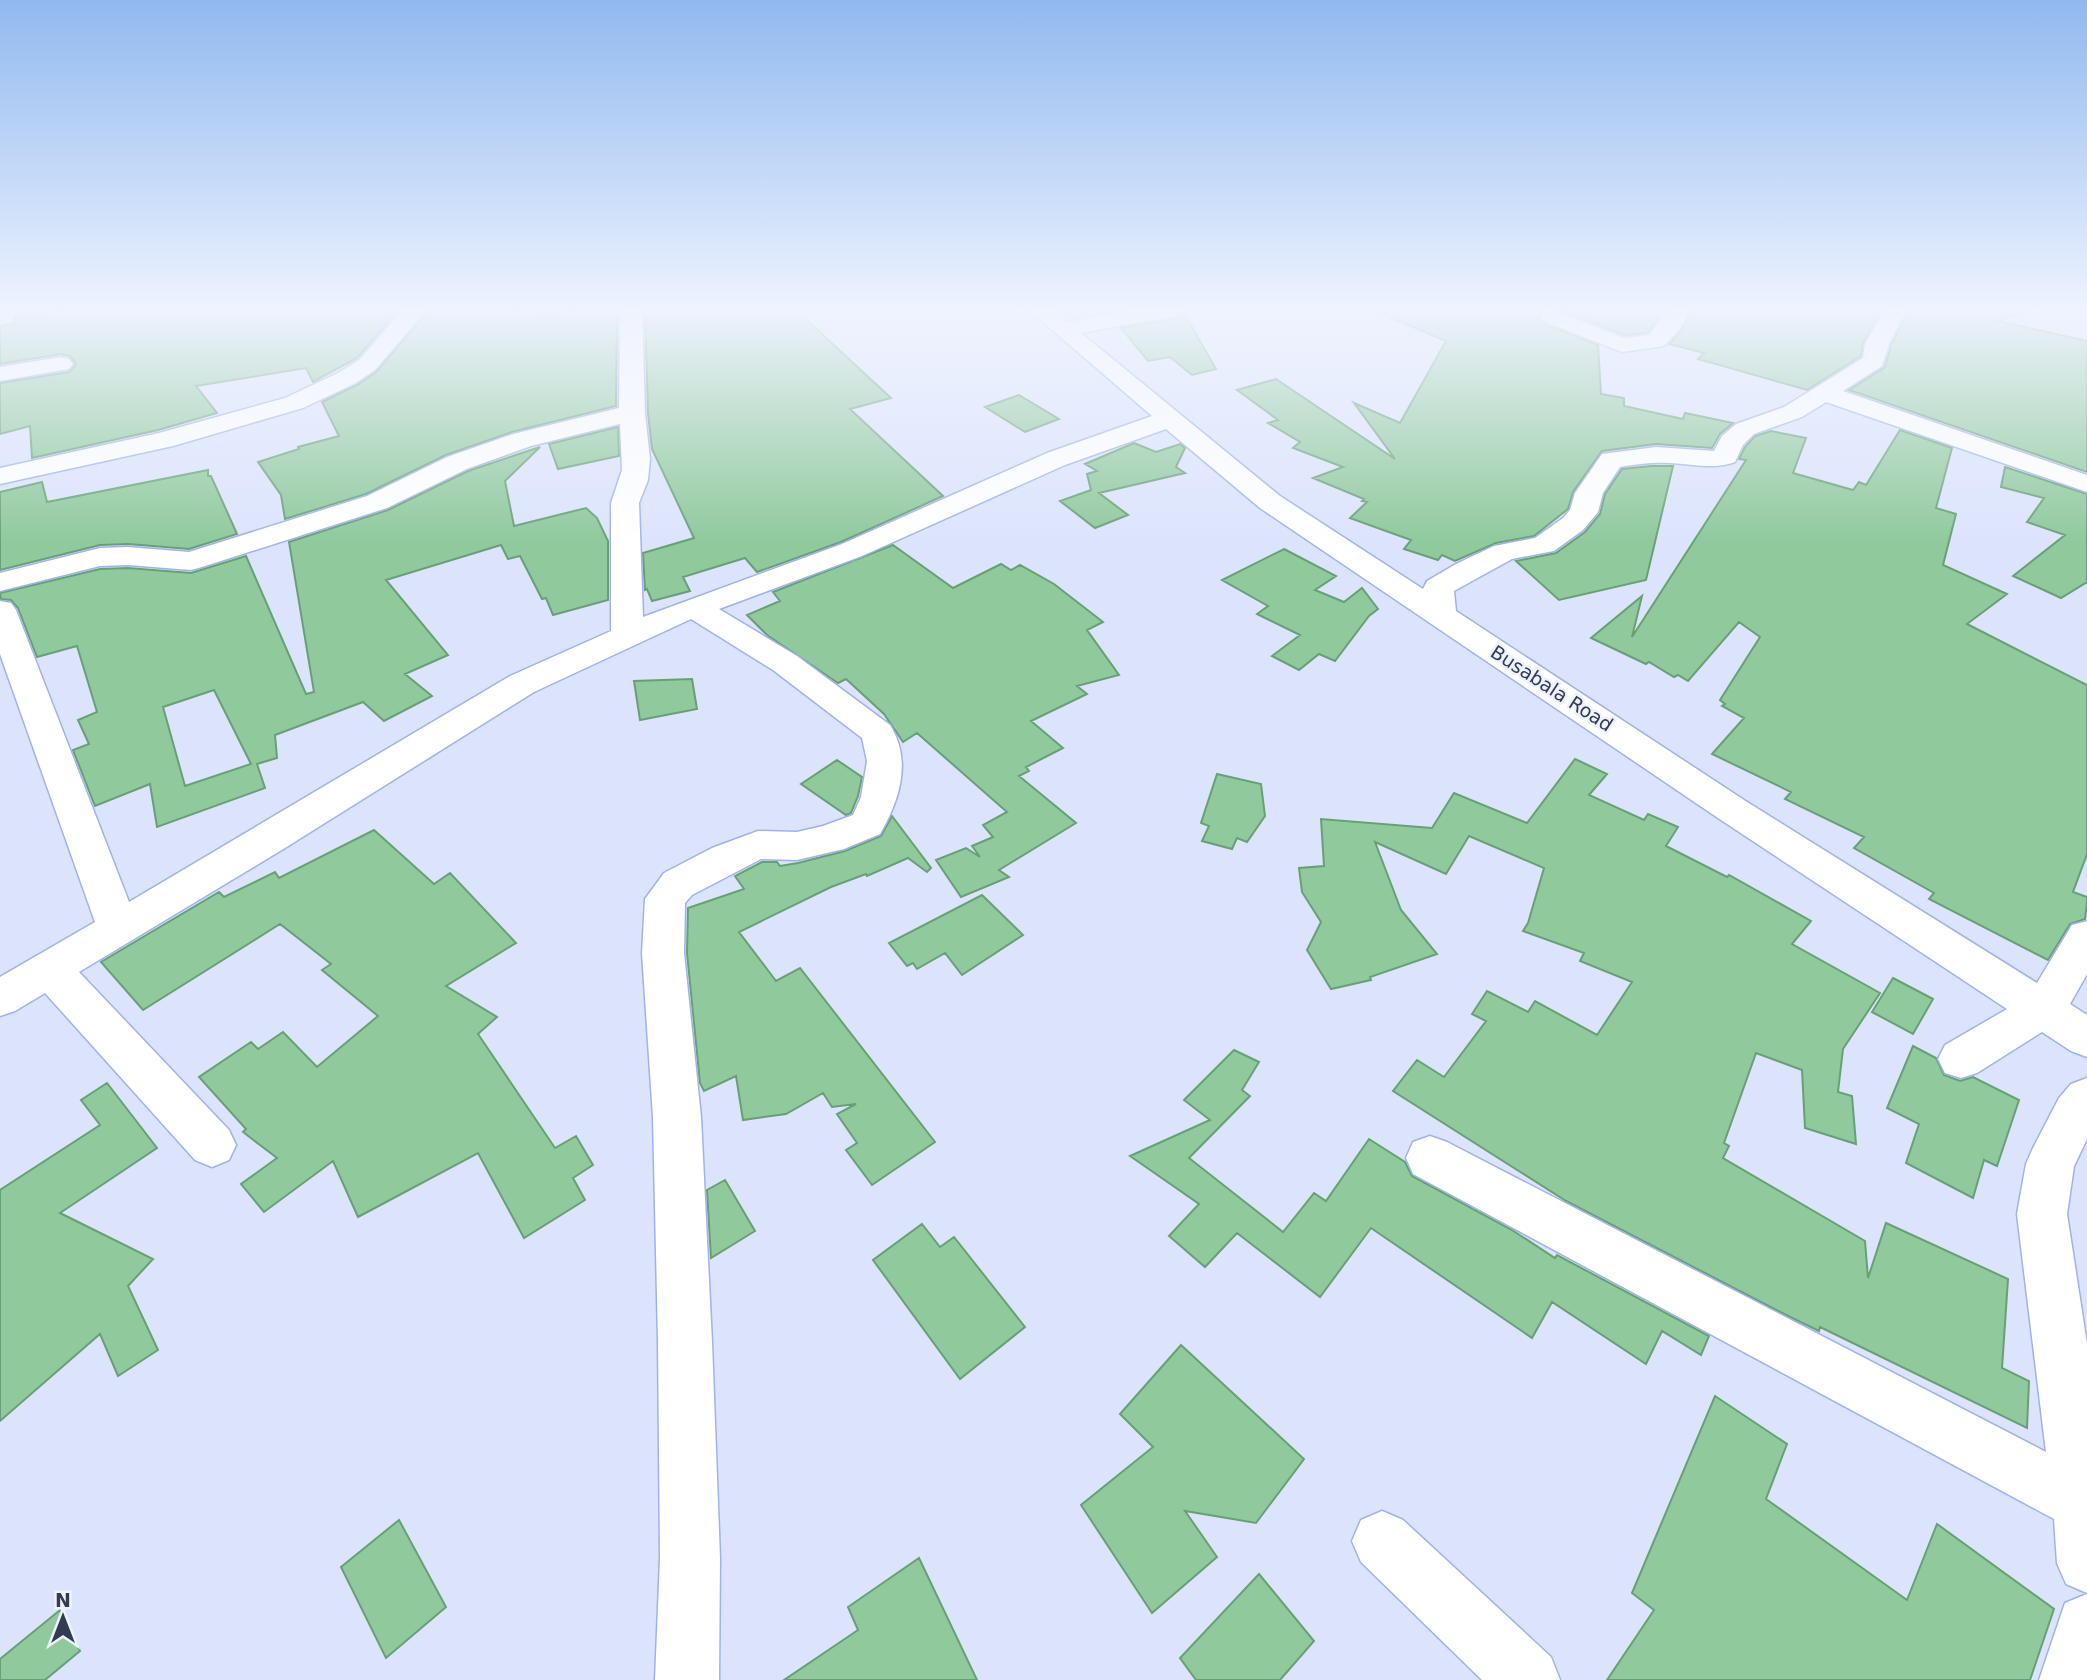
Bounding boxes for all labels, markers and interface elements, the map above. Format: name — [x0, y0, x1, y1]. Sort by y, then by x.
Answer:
street label: Busabala Road — [1487, 640, 1617, 736]
north arrow — [28, 1582, 98, 1652]
text: N — [55, 1589, 71, 1611]

